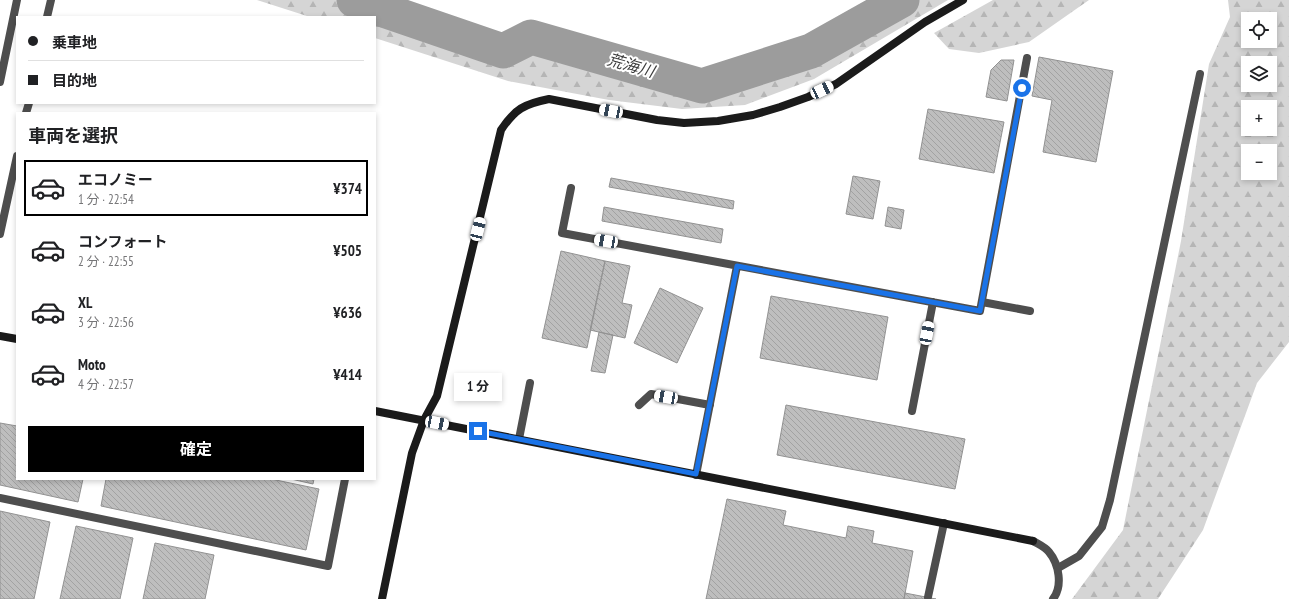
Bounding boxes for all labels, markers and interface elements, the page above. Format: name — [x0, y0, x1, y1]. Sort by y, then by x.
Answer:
map controls — [1241, 12, 1277, 180]
button: locate — [1241, 12, 1277, 48]
text: 乗車地 — [52, 33, 97, 52]
water label: 荒海川 — [605, 49, 659, 82]
button: layers — [1241, 56, 1277, 92]
text: 目的地 — [52, 71, 97, 90]
car — [809, 79, 835, 101]
route start — [1013, 79, 1031, 97]
button: + — [1241, 100, 1277, 136]
car — [598, 103, 624, 119]
text: 車両を選択 — [28, 124, 118, 147]
button: − — [1241, 144, 1277, 180]
icon: car — [30, 170, 66, 206]
text: エコノミー — [78, 170, 153, 189]
text: ¥374 — [333, 179, 362, 198]
text: 1 分 · 22:54 — [78, 191, 134, 208]
car — [469, 216, 487, 242]
icon: car — [30, 232, 66, 268]
text: コンフォート — [78, 232, 168, 251]
car — [593, 233, 619, 249]
text: ¥505 — [333, 241, 362, 260]
text: 2 分 · 22:55 — [78, 253, 134, 270]
text: XL — [78, 293, 92, 312]
icon: car — [30, 294, 66, 330]
text: ¥636 — [333, 303, 362, 322]
text: 3 分 · 22:56 — [78, 314, 134, 331]
car — [919, 320, 935, 346]
text: Moto — [78, 355, 106, 374]
icon: car — [30, 356, 66, 392]
text: ¥414 — [333, 365, 362, 384]
callout: 1 分 — [454, 373, 502, 401]
text: 4 分 · 22:57 — [78, 376, 134, 393]
text: 1 分 — [467, 378, 489, 395]
car — [653, 389, 679, 405]
car — [424, 415, 450, 431]
route end — [469, 422, 487, 440]
button: 確定 — [28, 426, 364, 472]

